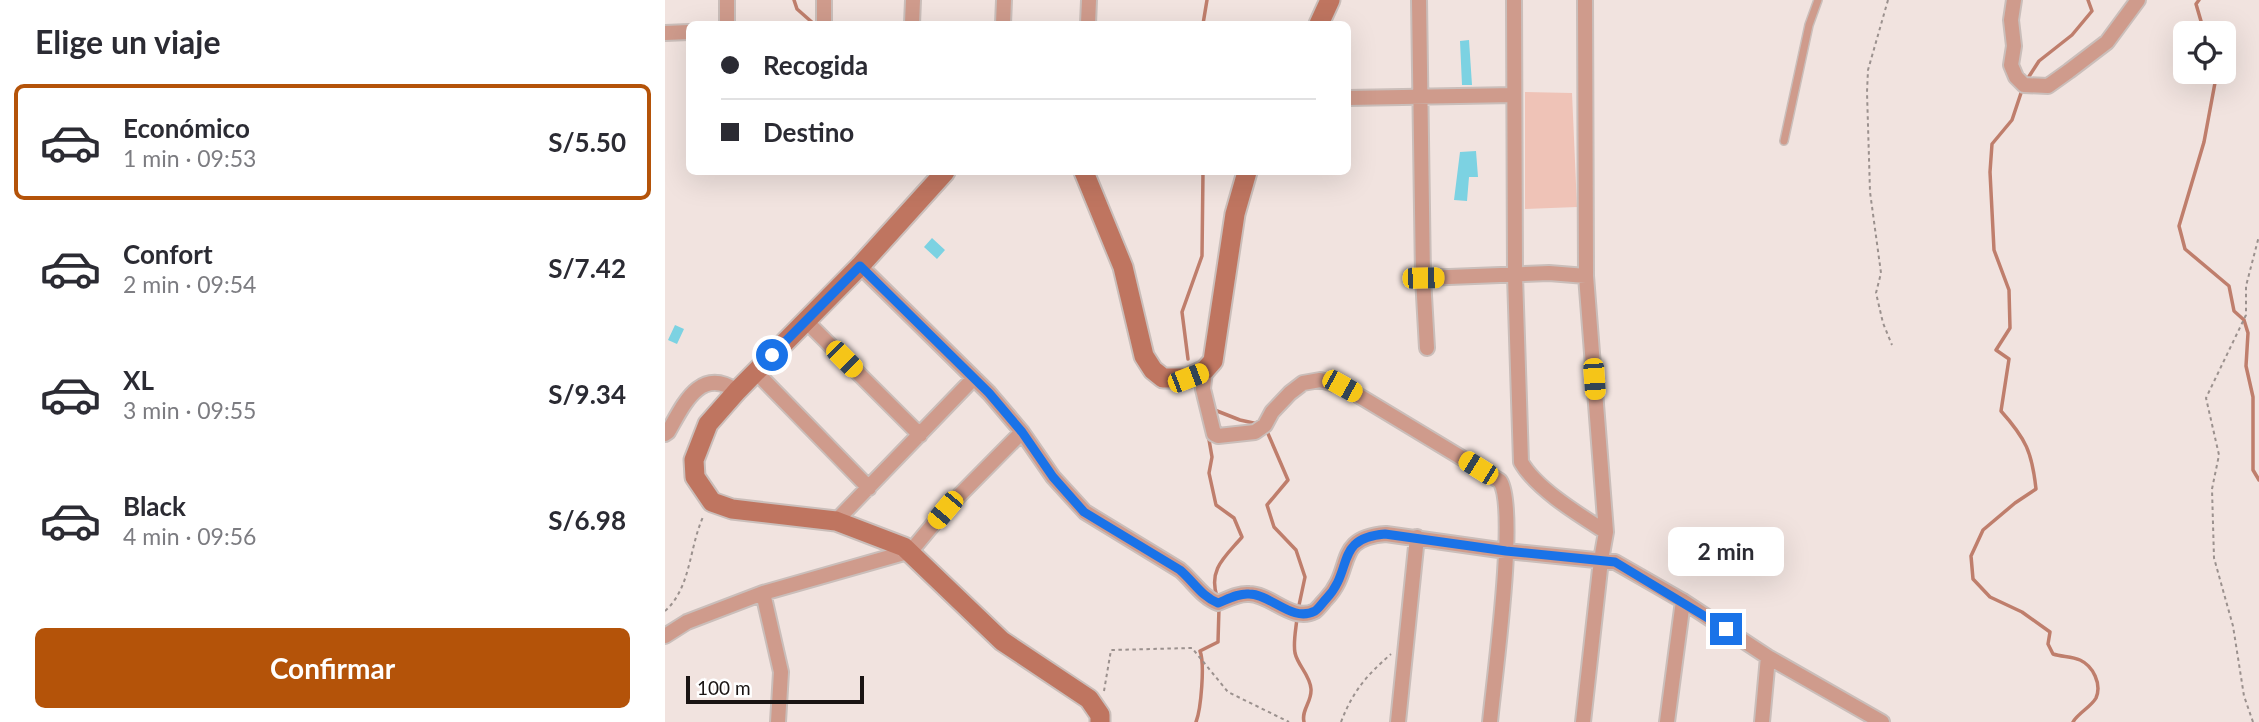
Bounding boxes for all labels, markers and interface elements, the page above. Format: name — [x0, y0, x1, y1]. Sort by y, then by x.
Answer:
map controls — [2173, 21, 2236, 84]
button: locate — [2173, 21, 2236, 84]
text: Elige un viaje — [35, 22, 220, 61]
text: Recogida — [763, 49, 868, 81]
icon: car — [39, 111, 102, 174]
text: Económico — [123, 112, 250, 144]
text: Destino — [763, 116, 854, 148]
text: S/5.50 — [548, 126, 626, 158]
text: 1 min · 09:53 — [123, 144, 256, 172]
icon: car — [39, 237, 102, 300]
text: Confort — [123, 238, 213, 270]
text: S/7.42 — [548, 252, 626, 284]
car — [1402, 267, 1445, 289]
text: 2 min · 09:54 — [123, 270, 256, 298]
car — [822, 337, 867, 381]
route start — [756, 339, 788, 371]
car — [1583, 357, 1606, 401]
car — [1165, 361, 1212, 395]
icon: car — [39, 363, 102, 426]
text: XL — [123, 364, 154, 396]
car — [1319, 367, 1366, 405]
text: S/9.34 — [548, 378, 626, 410]
text: 3 min · 09:55 — [123, 396, 256, 424]
car — [1455, 448, 1502, 488]
car — [924, 487, 967, 533]
icon: car — [39, 489, 102, 552]
text: Black — [123, 490, 186, 522]
text: S/6.98 — [548, 504, 626, 536]
text: 4 min · 09:56 — [123, 522, 256, 550]
callout: 2 min — [1668, 528, 1784, 576]
text: 2 min — [1697, 537, 1755, 565]
route end — [1710, 613, 1742, 645]
button: Confirmar — [35, 628, 630, 708]
scale bar — [686, 673, 865, 705]
text: 100 m — [697, 676, 751, 699]

